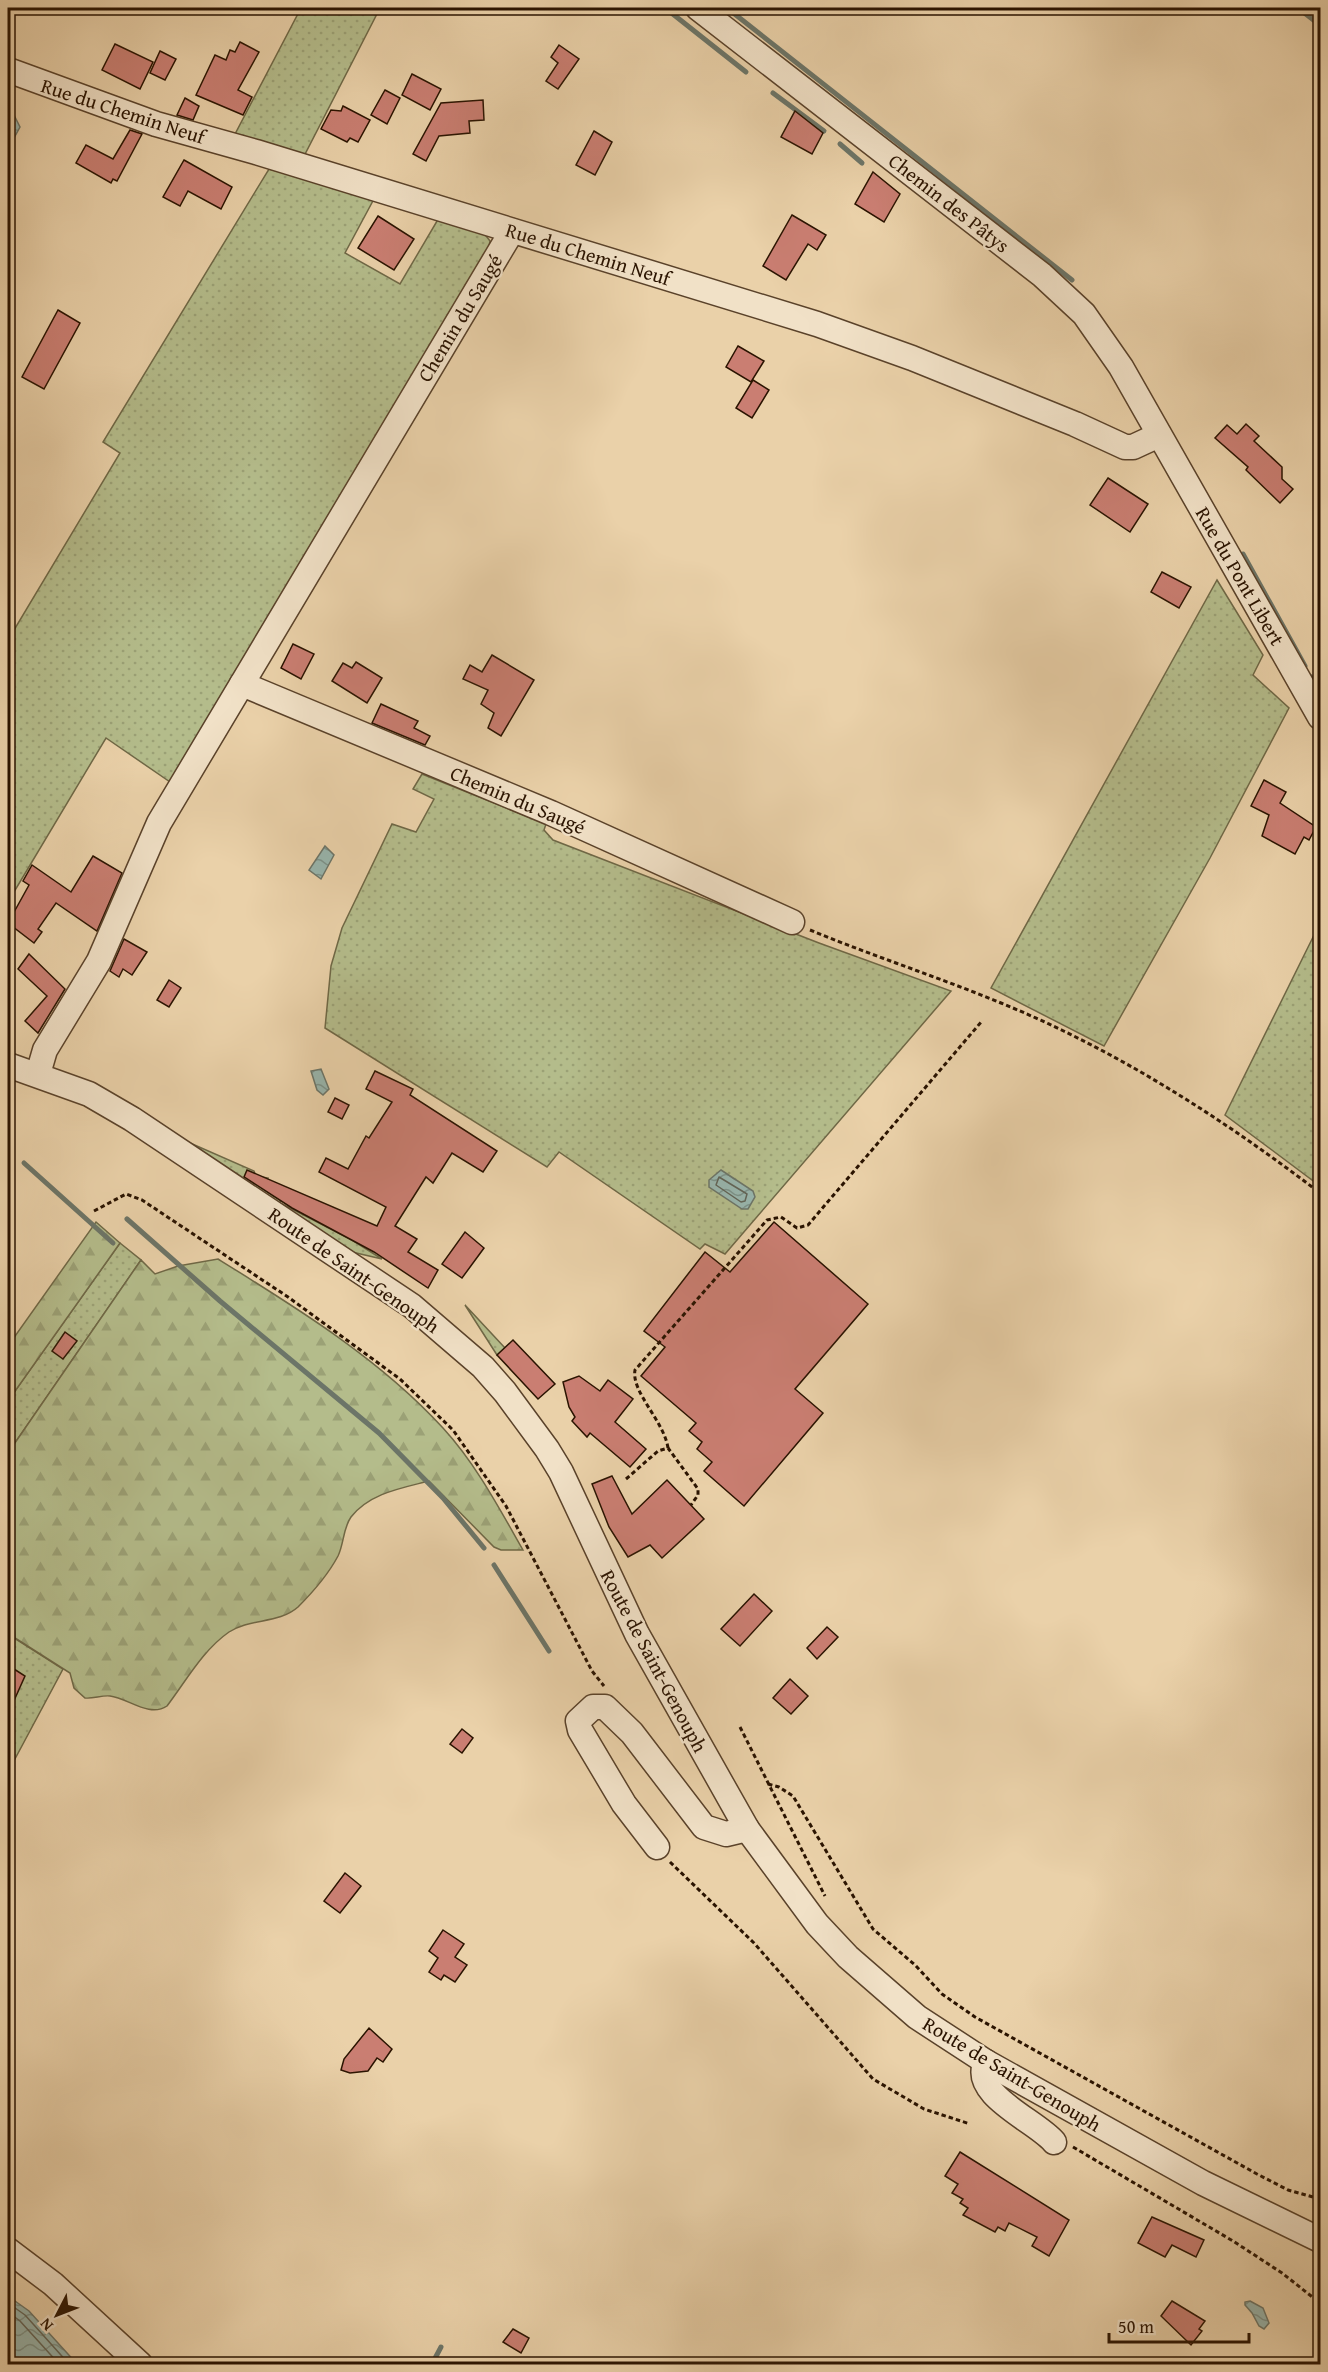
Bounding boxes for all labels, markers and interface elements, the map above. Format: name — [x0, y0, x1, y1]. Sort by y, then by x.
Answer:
street label: Rue du Chemin Neuf — [37, 70, 211, 152]
street label: Chemin des Pâtys — [883, 146, 1016, 259]
street label: Rue du Chemin Neuf — [502, 215, 677, 293]
street label: Chemin du Saugé — [410, 248, 509, 387]
street label: Rue du Pont Libert — [1189, 501, 1292, 651]
street label: Chemin du Saugé — [446, 758, 590, 841]
street label: Route de Saint-Genouph — [263, 1199, 446, 1340]
street label: Route de Saint-Genouph — [594, 1564, 715, 1757]
street label: Route de Saint-Genouph — [918, 2009, 1107, 2138]
north arrow — [27, 2285, 87, 2345]
scale bar — [1109, 2306, 1248, 2344]
text: N — [33, 2313, 58, 2337]
text: 50 m — [1118, 2313, 1154, 2340]

